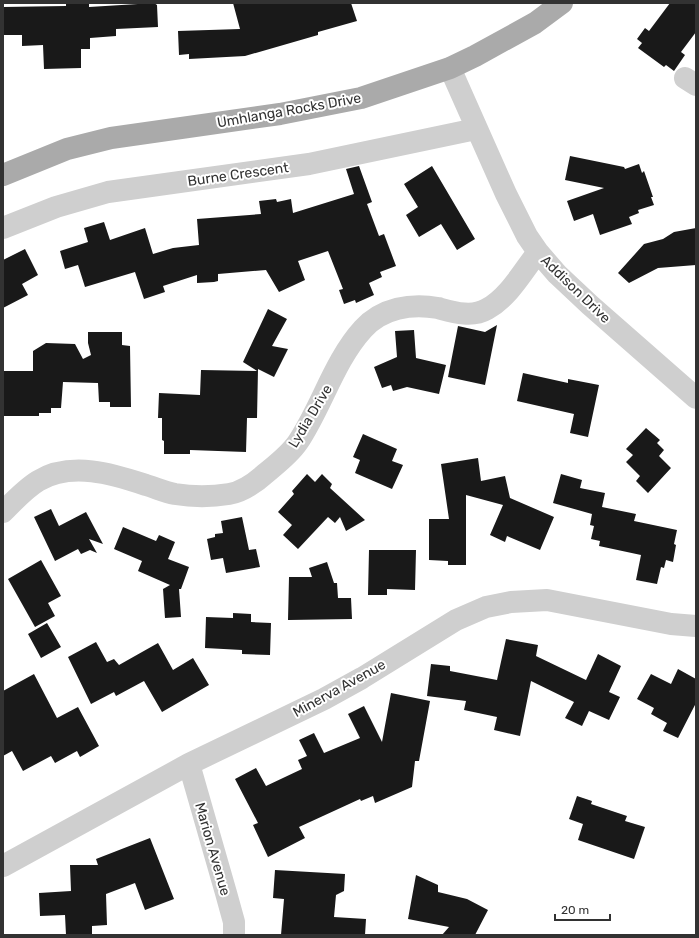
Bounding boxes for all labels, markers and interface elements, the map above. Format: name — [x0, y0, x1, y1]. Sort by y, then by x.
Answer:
street label: Umhlanga Rocks Drive — [216, 89, 363, 132]
street label: Burne Crescent — [186, 159, 290, 190]
street label: Addison Drive — [537, 252, 614, 327]
street label: Lydia Drive — [285, 381, 336, 451]
street label: Minerva Avenue — [290, 656, 389, 721]
street label: Marion Avenue — [191, 801, 234, 898]
scale bar — [555, 896, 610, 922]
text: 20 m — [561, 903, 589, 917]

